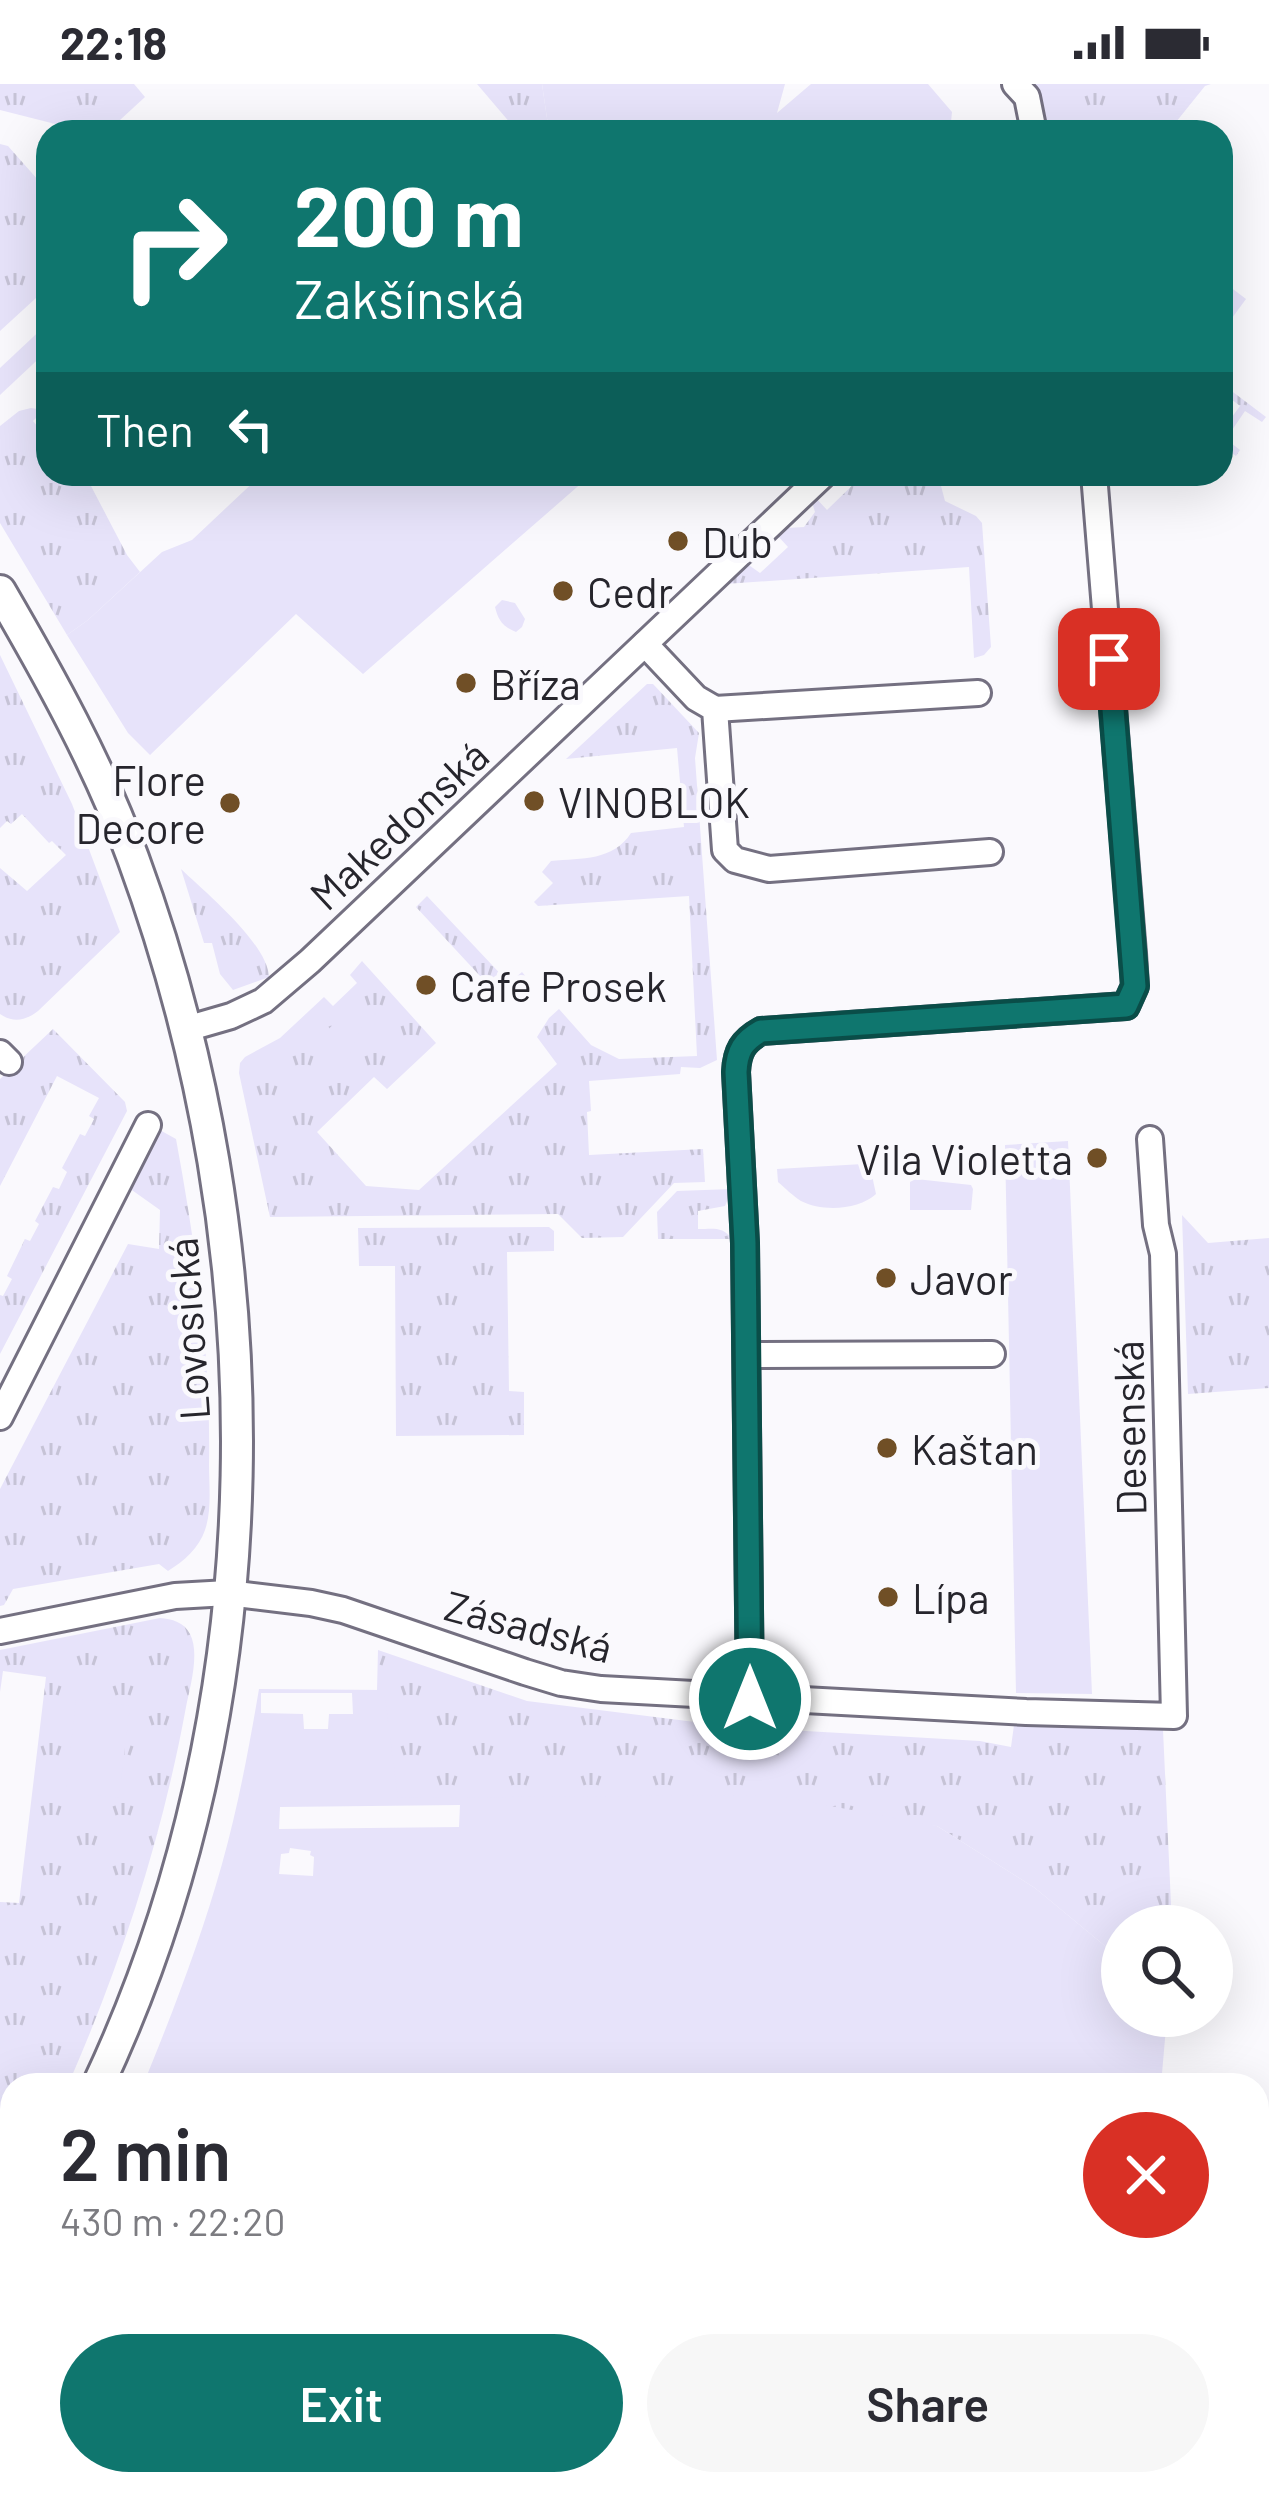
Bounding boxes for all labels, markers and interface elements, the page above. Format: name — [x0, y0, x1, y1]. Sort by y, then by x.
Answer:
text: 22:18 — [60, 15, 167, 69]
text: 200 m — [294, 163, 524, 264]
icon: right — [96, 168, 252, 324]
text: Zakšínská — [294, 265, 525, 330]
icon: left — [218, 396, 284, 462]
text: Then — [96, 402, 194, 456]
place label: Dub — [702, 516, 773, 566]
marker: Dub — [665, 528, 691, 554]
place label: Cedr — [587, 566, 673, 616]
marker: Cedr — [550, 578, 576, 604]
pin — [1058, 608, 1160, 710]
icon: arrive — [1076, 626, 1142, 692]
place label: Bříza — [490, 658, 581, 708]
marker: Bříza — [453, 670, 479, 696]
street label: Makedonská — [299, 729, 497, 919]
place label: Flore Decore — [76, 754, 206, 852]
place label: VINOBLOK — [558, 776, 750, 826]
marker: VINOBLOK — [521, 788, 547, 814]
marker: Flore Decore — [217, 790, 243, 816]
place label: Cafe Prosek — [450, 960, 667, 1010]
marker: Cafe Prosek — [413, 972, 439, 998]
place label: Vila Violetta — [856, 1133, 1073, 1183]
marker: Vila Violetta — [1084, 1145, 1110, 1171]
street label: Lovosická — [156, 1236, 218, 1422]
place label: Javor — [910, 1253, 1013, 1303]
marker: Javor — [873, 1265, 899, 1291]
street label: Desenská — [1101, 1340, 1155, 1516]
place label: Kaštan — [911, 1423, 1038, 1473]
marker: Kaštan — [874, 1435, 900, 1461]
place label: Lípa — [912, 1572, 989, 1623]
street label: Zásadská — [440, 1579, 618, 1671]
marker: Lípa — [875, 1584, 901, 1610]
position arrow — [687, 1636, 813, 1762]
map controls — [1101, 1905, 1233, 2037]
button: search — [1101, 1905, 1233, 2037]
text: 2 min — [60, 2109, 231, 2195]
button: close — [1083, 2112, 1209, 2238]
text: 430 m · 22:20 — [60, 2197, 285, 2244]
button: Exit — [60, 2334, 623, 2472]
button: Share — [647, 2334, 1209, 2472]

